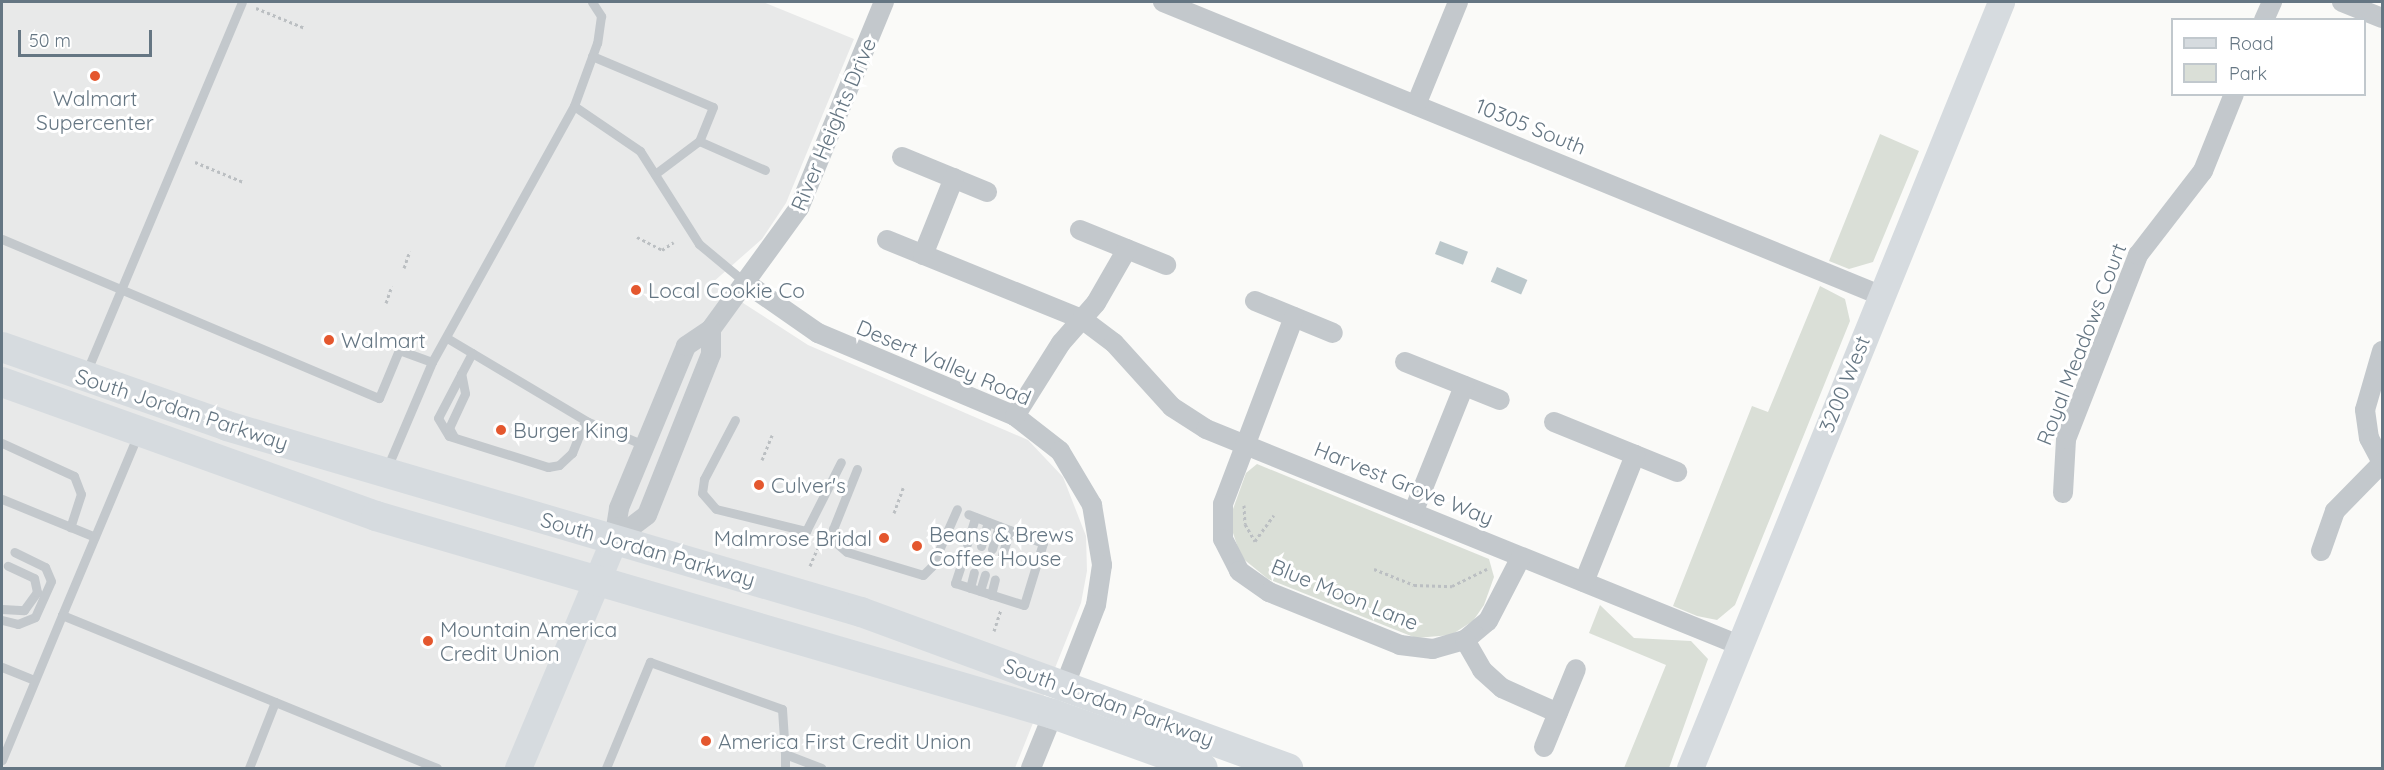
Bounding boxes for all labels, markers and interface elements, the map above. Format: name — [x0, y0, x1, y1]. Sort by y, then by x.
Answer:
scale bar — [21, 18, 154, 56]
legend — [2171, 18, 2366, 96]
text: 50 m — [29, 29, 71, 52]
text: Road — [2229, 32, 2274, 55]
street label: River Heights Drive — [785, 34, 881, 214]
text: Park — [2229, 62, 2267, 85]
marker: Walmart Supercenter — [88, 69, 102, 83]
place label: Walmart Supercenter — [36, 85, 154, 135]
street label: 10305 South — [1472, 93, 1590, 159]
street label: Royal Meadows Court — [2031, 240, 2131, 448]
place label: Local Cookie Co — [648, 277, 805, 303]
marker: Local Cookie Co — [629, 283, 643, 297]
street label: Desert Valley Road — [853, 314, 1035, 410]
place label: Walmart — [341, 327, 426, 353]
street label: 3200 West — [1813, 332, 1875, 436]
marker: Walmart — [322, 333, 336, 347]
street label: South Jordan Parkway — [73, 363, 291, 455]
place label: Burger King — [513, 417, 629, 443]
marker: Burger King — [494, 423, 508, 437]
street label: Harvest Grove Way — [1311, 436, 1497, 530]
place label: Culver's — [771, 472, 846, 498]
marker: Culver's — [752, 478, 766, 492]
street label: South Jordan Parkway — [538, 506, 758, 592]
place label: Beans & Brews Coffee House — [929, 521, 1074, 571]
place label: Malmrose Bridal — [714, 525, 872, 551]
marker: Malmrose Bridal — [877, 531, 891, 545]
marker: Beans & Brews Coffee House — [910, 539, 924, 553]
street label: Blue Moon Lane — [1268, 553, 1422, 635]
place label: Mountain America Credit Union — [440, 616, 617, 666]
marker: Mountain America Credit Union — [421, 634, 435, 648]
street label: South Jordan Parkway — [1000, 652, 1218, 752]
place label: America First Credit Union — [718, 728, 971, 754]
marker: America First Credit Union — [699, 734, 713, 748]

